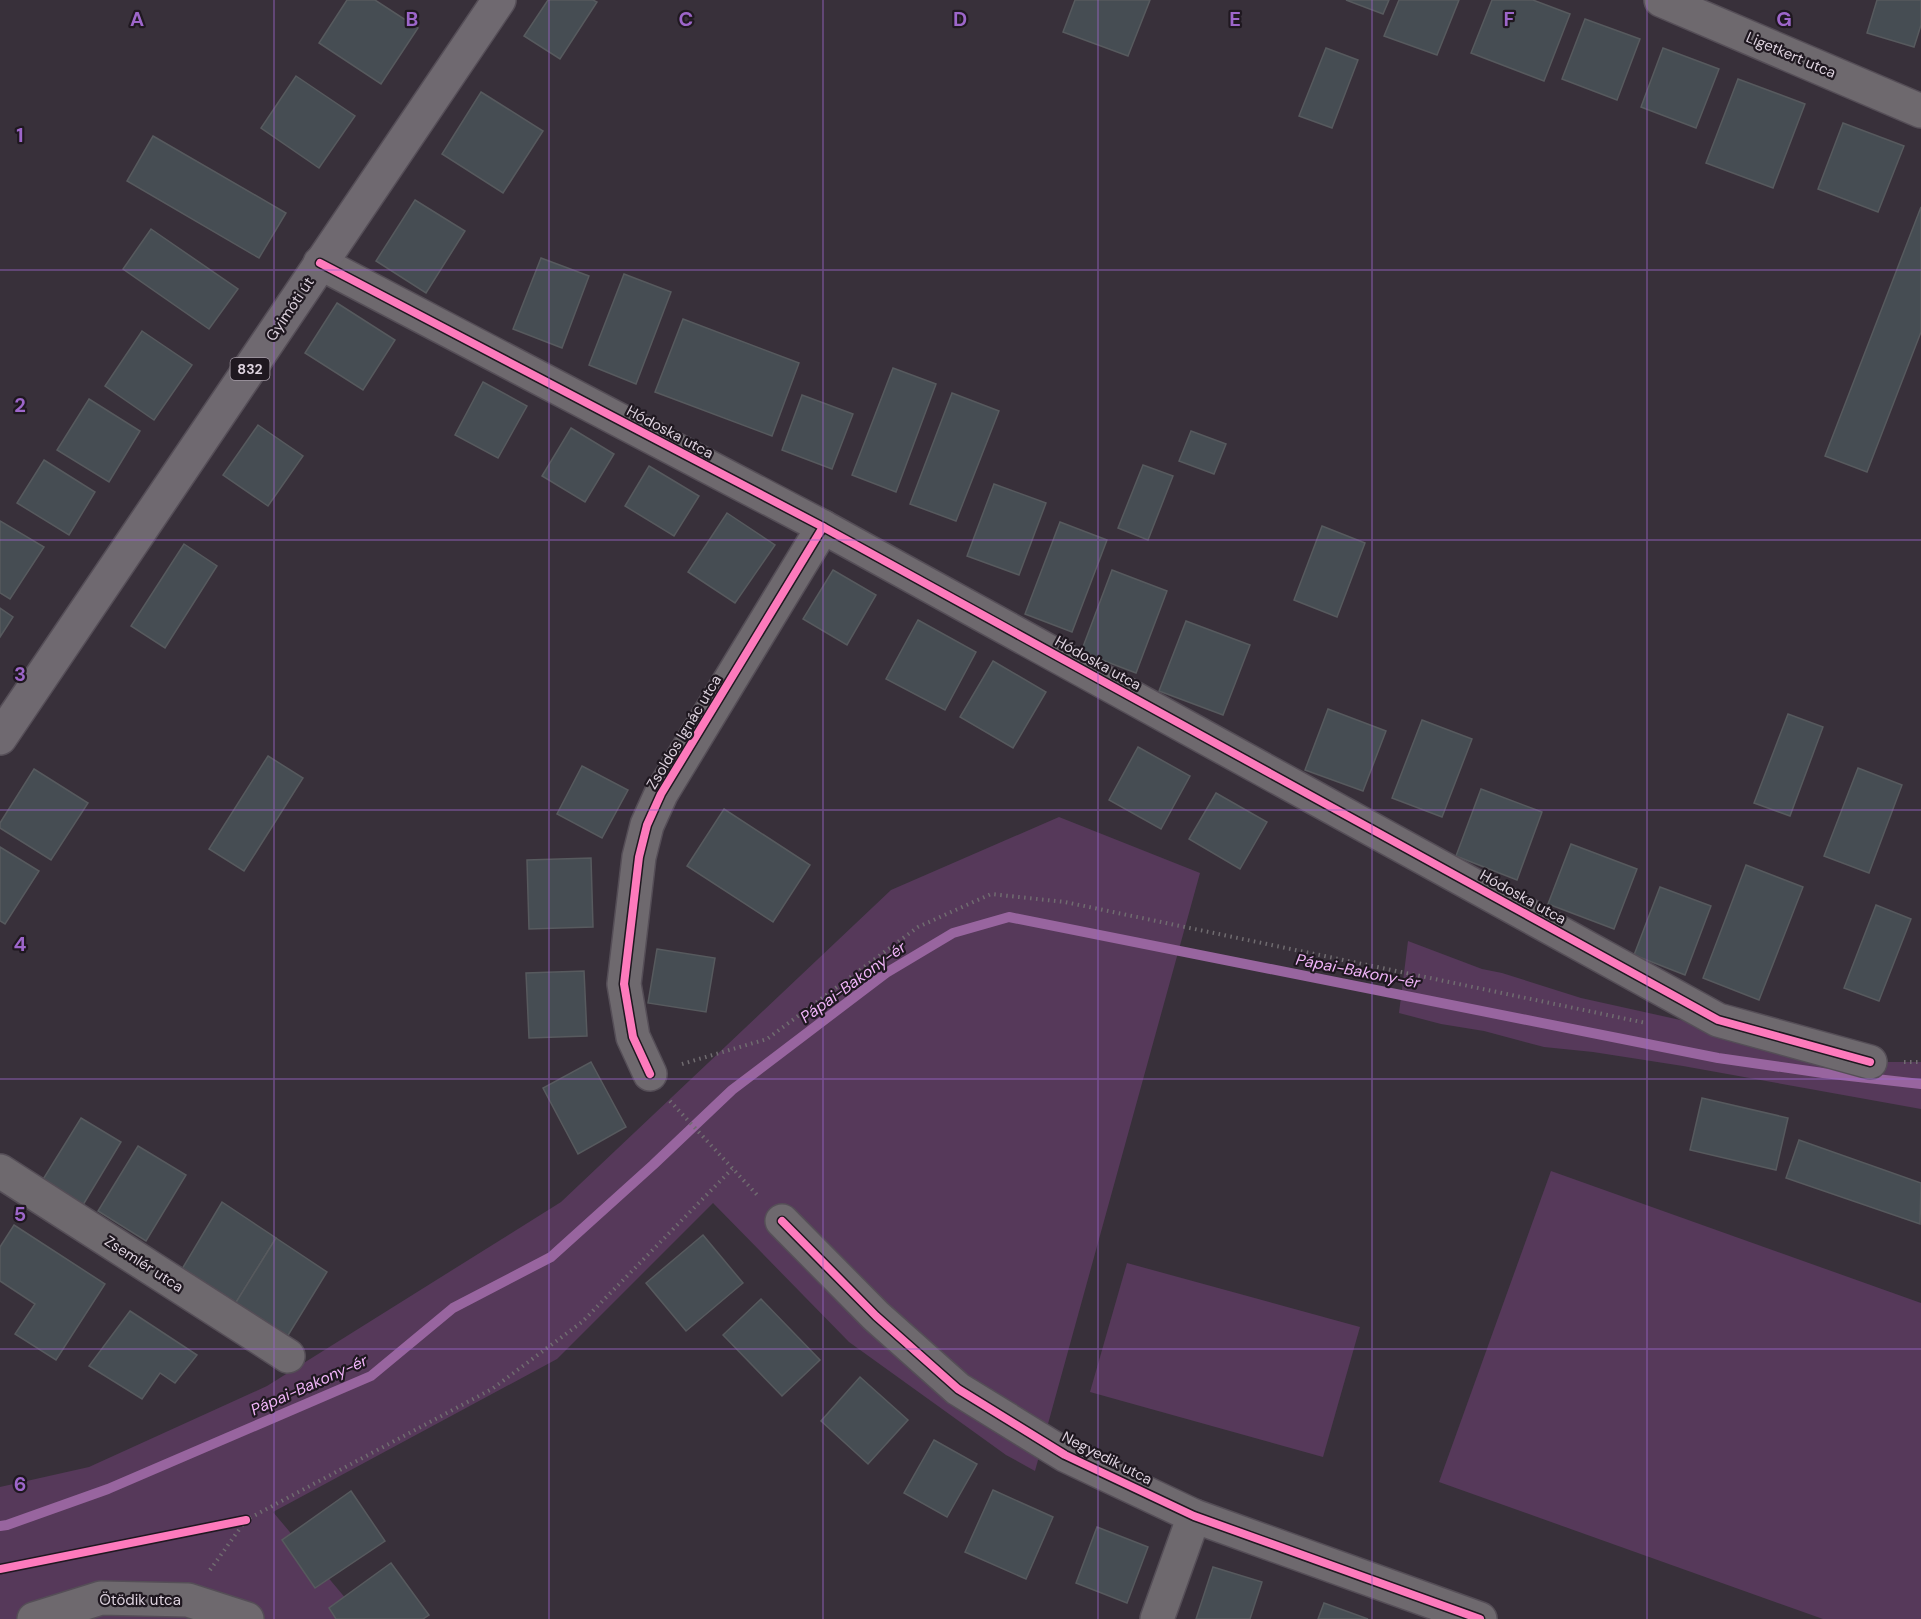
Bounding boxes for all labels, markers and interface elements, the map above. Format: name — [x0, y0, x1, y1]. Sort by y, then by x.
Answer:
text: A — [130, 6, 144, 32]
text: B — [406, 6, 418, 32]
text: C — [679, 6, 693, 32]
text: D — [953, 6, 967, 32]
text: E — [1229, 6, 1241, 32]
text: F — [1503, 6, 1515, 32]
text: G — [1776, 6, 1792, 32]
street label: Ligetkert utca — [1743, 27, 1839, 83]
text: 1 — [16, 122, 24, 148]
street label: Gyimóti út — [261, 273, 319, 345]
road number: 832 — [230, 358, 270, 380]
text: 2 — [14, 392, 26, 418]
street label: Hódoska utca — [623, 401, 717, 463]
street label: Hódoska utca — [1051, 631, 1145, 695]
text: 3 — [14, 661, 26, 687]
street label: Zsoldos Ignác utca — [642, 671, 726, 793]
street label: Hódoska utca — [1476, 865, 1570, 929]
text: 4 — [14, 931, 27, 957]
water label: Pápai-Bakony-ér — [796, 936, 911, 1028]
water label: Pápai-Bakony-ér — [1294, 949, 1423, 994]
text: 5 — [14, 1201, 26, 1227]
street label: Zsemlér utca — [101, 1231, 187, 1297]
water label: Pápai-Bakony-ér — [247, 1349, 372, 1420]
street label: Negyedik utca — [1058, 1427, 1156, 1489]
text: 6 — [14, 1471, 26, 1497]
street label: Ötödik utca — [99, 1590, 181, 1610]

